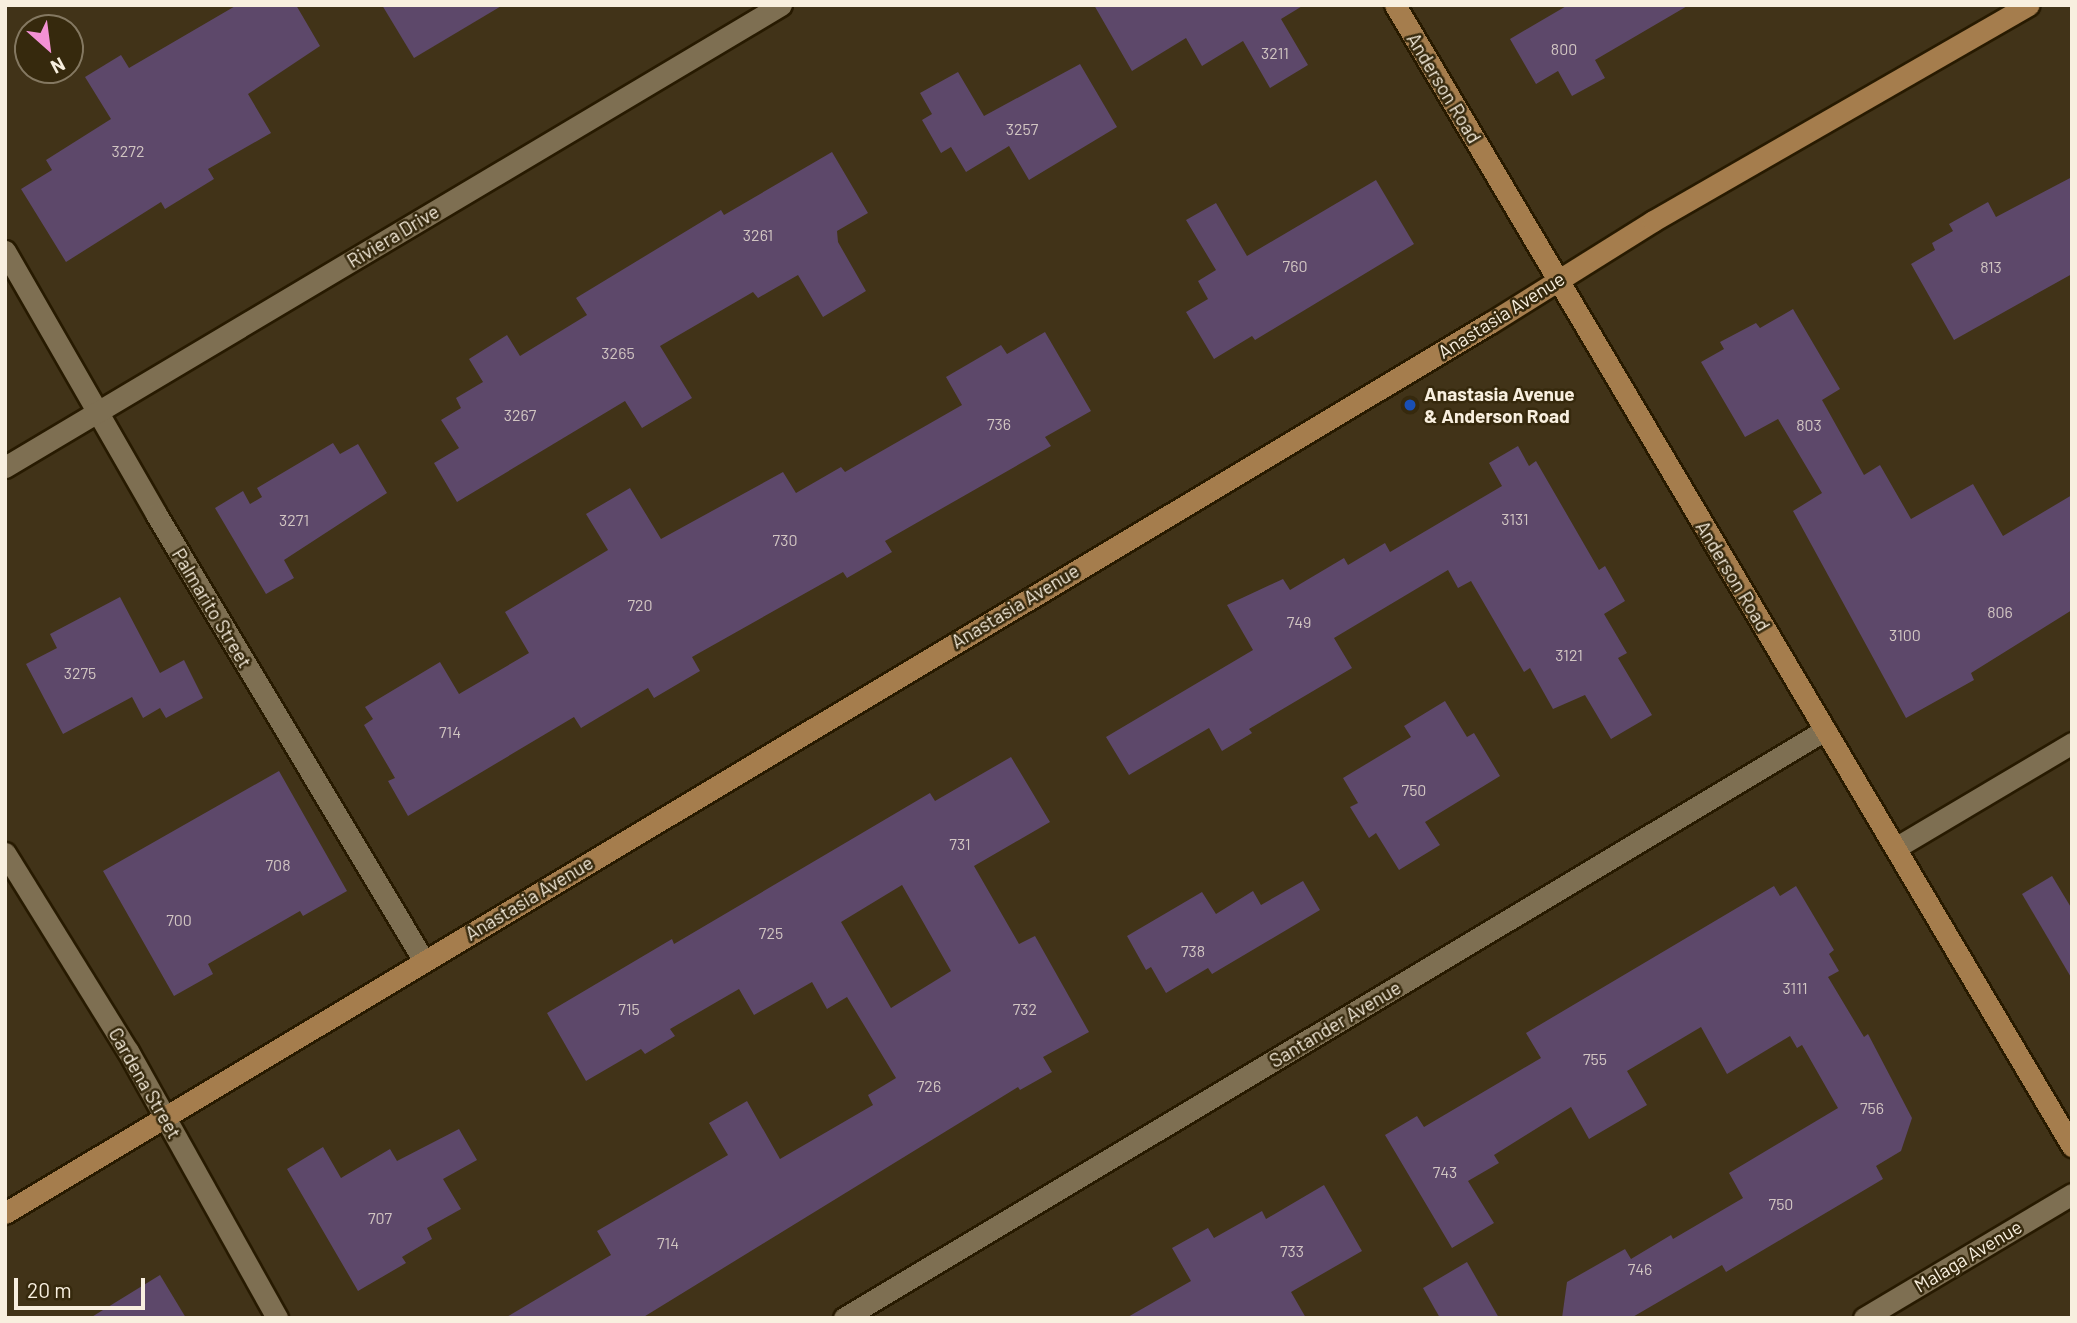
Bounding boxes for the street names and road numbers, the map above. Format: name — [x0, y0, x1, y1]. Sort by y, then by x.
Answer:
street label: Anderson Road — [1402, 29, 1486, 147]
street label: Riviera Drive — [343, 200, 443, 272]
street label: Anastasia Avenue — [1433, 267, 1569, 363]
street label: Anderson Road — [1691, 517, 1775, 635]
street label: Palmarito Street — [167, 544, 257, 672]
street label: Anastasia Avenue — [947, 559, 1083, 653]
street label: Anastasia Avenue — [461, 851, 597, 945]
street label: Santander Avenue — [1265, 976, 1405, 1072]
street label: Cardena Street — [104, 1024, 186, 1142]
street label: Malaga Avenue — [1910, 1215, 2026, 1297]

